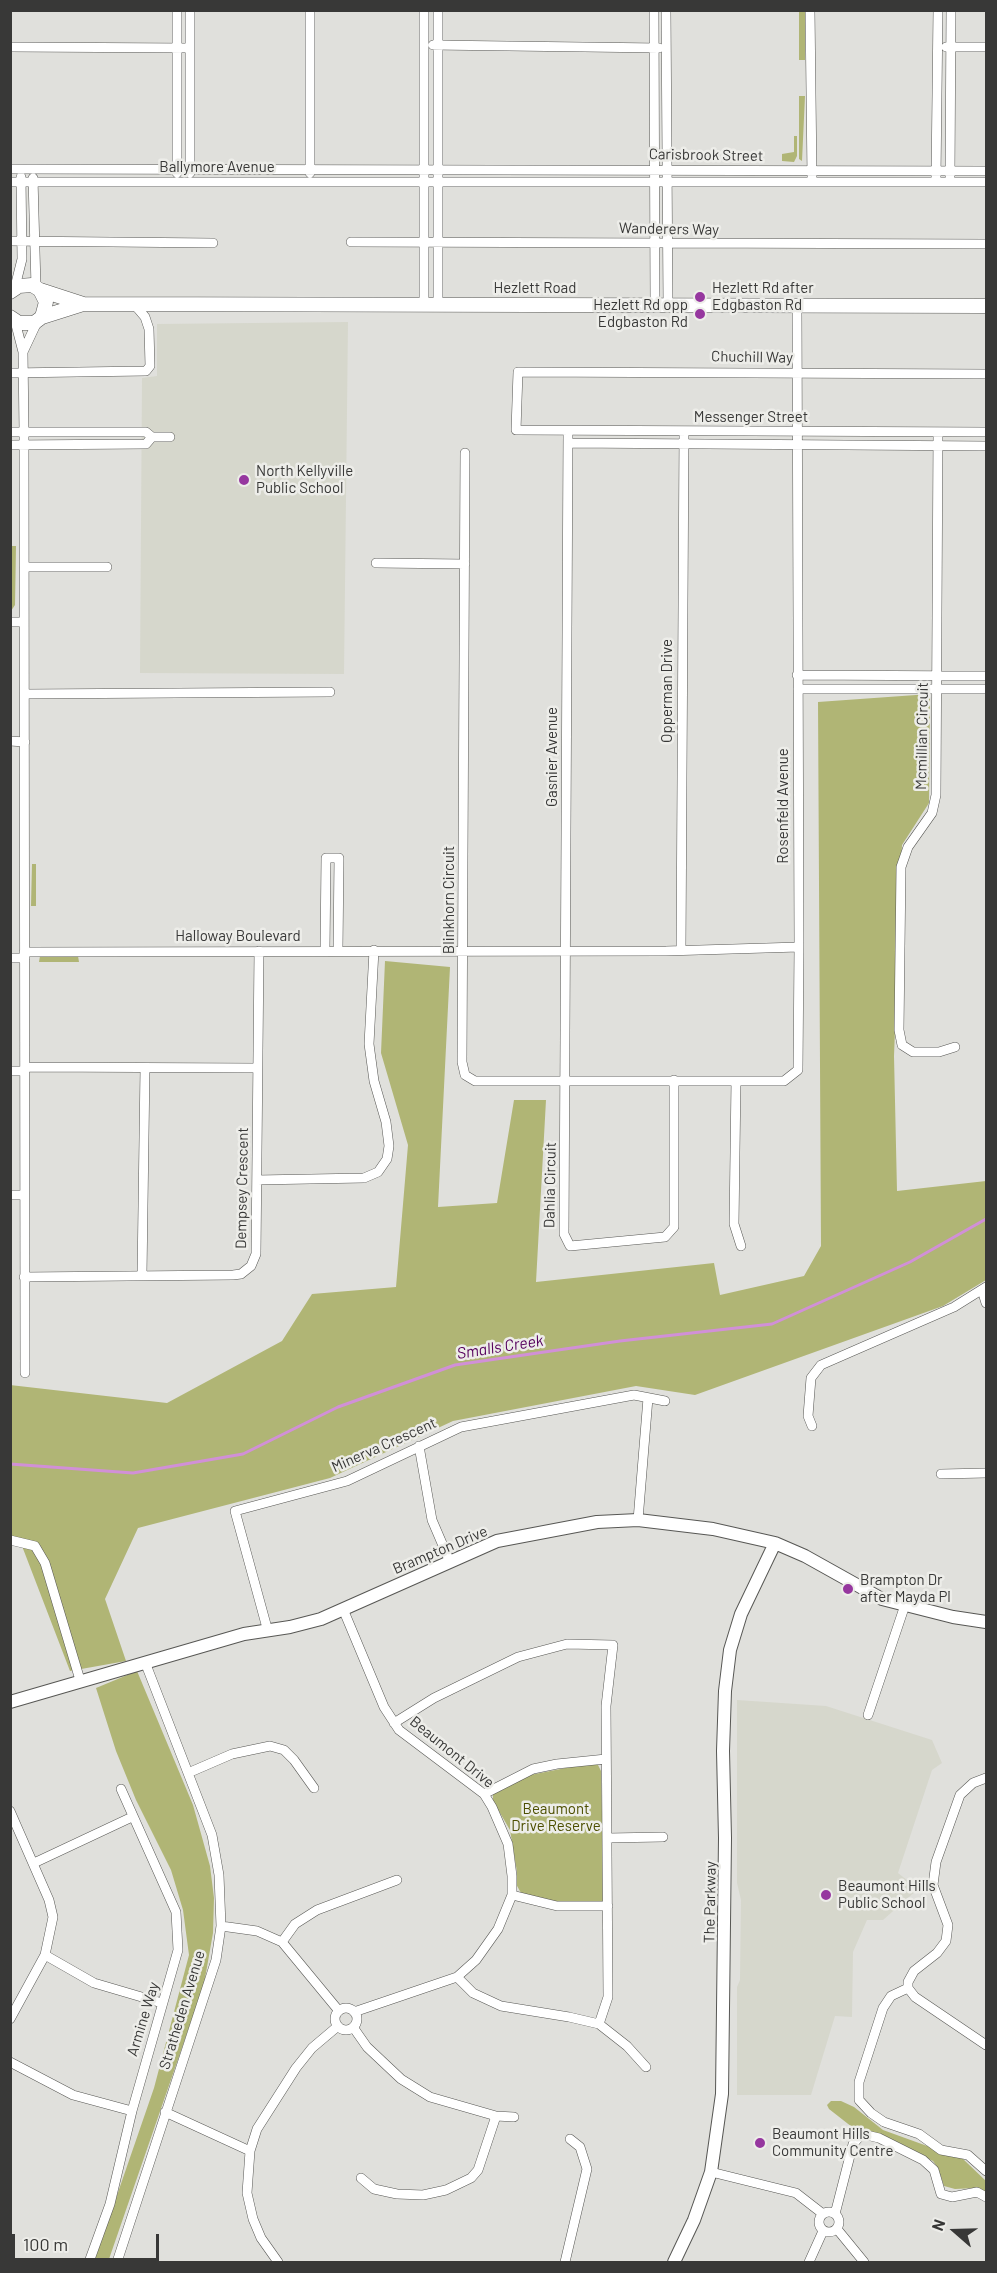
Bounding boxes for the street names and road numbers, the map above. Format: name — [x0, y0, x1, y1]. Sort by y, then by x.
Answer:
street label: Carisbrook Street — [649, 145, 763, 165]
street label: Ballymore Avenue — [159, 158, 275, 176]
street label: Wanderers Way — [619, 219, 719, 239]
street label: Hezlett Road — [494, 279, 576, 297]
street label: Chuchill Way — [711, 347, 793, 367]
street label: Messenger Street — [694, 408, 808, 426]
street label: Opperman Drive — [658, 639, 676, 743]
street label: Mcmillian Circuit — [912, 682, 932, 790]
street label: Gasnier Avenue — [543, 707, 561, 807]
street label: Rosenfeld Avenue — [774, 748, 792, 864]
street label: Blinkhorn Circuit — [440, 846, 458, 954]
street label: Halloway Boulevard — [175, 927, 301, 945]
street label: Dempsey Crescent — [232, 1127, 252, 1249]
street label: Dahlia Circuit — [540, 1142, 560, 1228]
street label: Minerva Crescent — [329, 1414, 439, 1476]
street label: Brampton Drive — [390, 1522, 490, 1578]
street label: Beaumont Drive — [406, 1712, 498, 1792]
street label: The Parkway — [700, 1861, 720, 1943]
street label: Stratheden Avenue — [155, 1948, 209, 2072]
street label: Armine Way — [123, 1980, 163, 2058]

